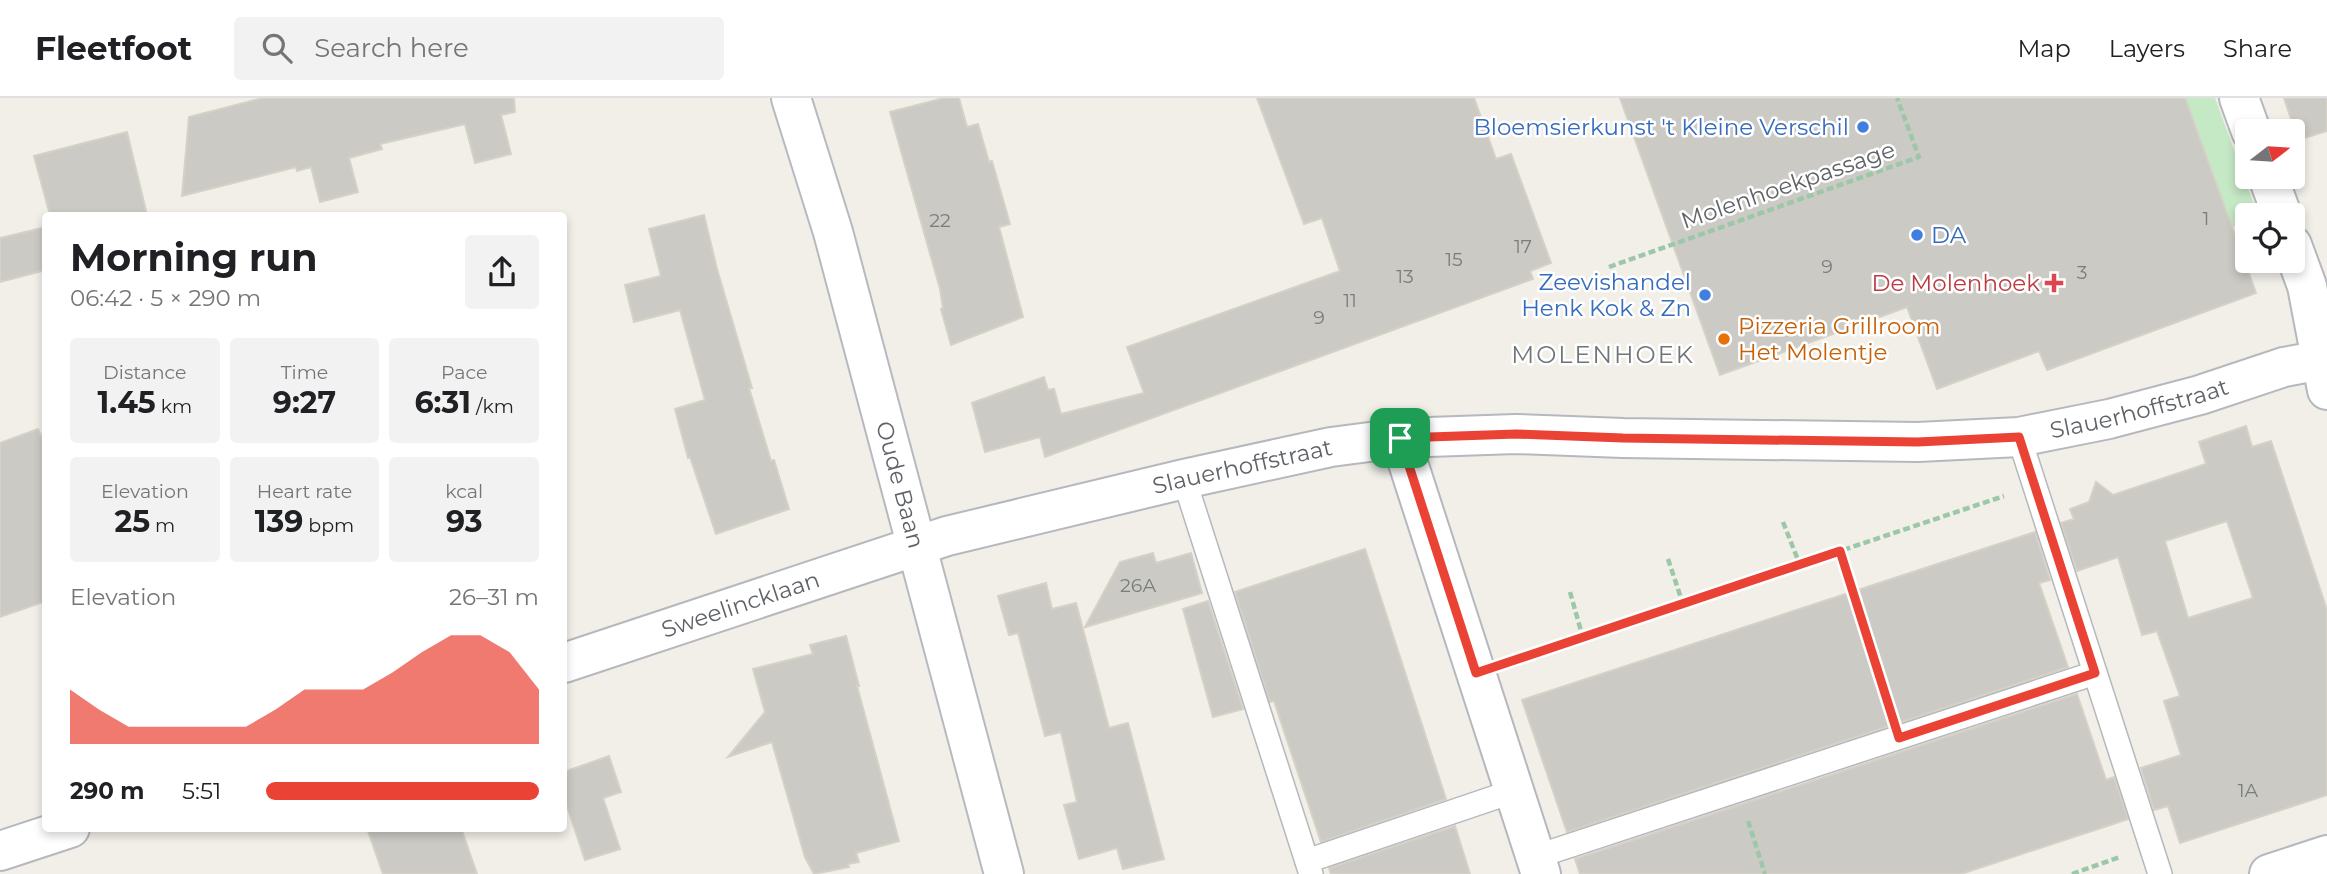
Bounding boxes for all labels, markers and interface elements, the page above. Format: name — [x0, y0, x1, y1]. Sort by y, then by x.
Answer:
search box — [234, 17, 724, 80]
text: Fleetfoot — [35, 28, 192, 68]
icon: search — [258, 29, 296, 67]
text: Search here — [314, 32, 469, 64]
text: Map — [2017, 34, 2071, 63]
text: Layers — [2109, 34, 2185, 63]
text: Share — [2223, 34, 2292, 63]
place label: Bloemsierkunst 't Kleine Verschil — [1473, 113, 1849, 141]
marker: Bloemsierkunst 't Kleine Verschil — [1855, 119, 1871, 135]
north arrow — [2235, 119, 2305, 189]
map controls — [2235, 119, 2305, 273]
street label: Molenhoekpassage — [1677, 135, 1899, 235]
button: locate — [2235, 203, 2305, 273]
house number: 1 — [2203, 207, 2209, 230]
house number: 22 — [929, 209, 951, 232]
place label: DA — [1931, 221, 1967, 249]
marker: DA — [1909, 227, 1925, 243]
text: Morning run — [70, 234, 318, 281]
button: share — [465, 235, 539, 309]
house number: 17 — [1514, 235, 1532, 258]
house number: 15 — [1445, 248, 1463, 271]
house number: 9 — [1821, 255, 1833, 278]
house number: 3 — [2077, 261, 2087, 284]
house number: 13 — [1396, 265, 1414, 288]
place label: Zeevishandel Henk Kok & Zn — [1521, 268, 1691, 322]
place label: De Molenhoek — [1871, 269, 2040, 297]
marker: De Molenhoek — [2046, 275, 2062, 291]
text: 06:42 · 5 × 290 m — [70, 284, 261, 312]
marker: Zeevishandel Henk Kok & Zn — [1697, 287, 1713, 303]
house number: 11 — [1343, 289, 1357, 312]
house number: 9 — [1313, 306, 1325, 329]
place label: Pizzeria Grillroom Het Molentje — [1738, 312, 1940, 366]
marker: Pizzeria Grillroom Het Molentje — [1716, 331, 1732, 347]
district label: MOLENHOEK — [1511, 340, 1695, 369]
text: Distance — [103, 361, 187, 384]
text: Time — [281, 361, 328, 384]
text: Pace — [441, 361, 487, 384]
street label: Slauerhoffstraat — [2047, 372, 2232, 445]
text: 1.45 — [98, 384, 156, 421]
text: 9:27 — [273, 384, 336, 421]
text: 6:31 — [415, 384, 471, 421]
text: km — [156, 395, 192, 418]
text: /km — [471, 395, 514, 418]
pin — [1370, 408, 1430, 468]
street label: Oude Baan — [870, 418, 931, 551]
icon: arrive — [1381, 419, 1419, 457]
street label: Slauerhoffstraat — [1150, 433, 1335, 500]
text: Elevation — [101, 480, 189, 503]
text: Heart rate — [257, 480, 352, 503]
text: kcal — [445, 480, 483, 503]
text: 25 — [114, 503, 150, 540]
text: 139 — [255, 503, 303, 540]
text: 93 — [446, 503, 482, 540]
text: m — [150, 514, 175, 537]
text: bpm — [303, 514, 354, 537]
street label: Sweelincklaan — [658, 565, 823, 644]
house number: 26A — [1120, 574, 1156, 597]
text: Elevation — [70, 583, 176, 611]
text: 26–31 m — [449, 583, 539, 611]
text: 290 m — [70, 777, 144, 805]
text: 5:51 — [182, 777, 221, 805]
house number: 1A — [2238, 779, 2259, 802]

